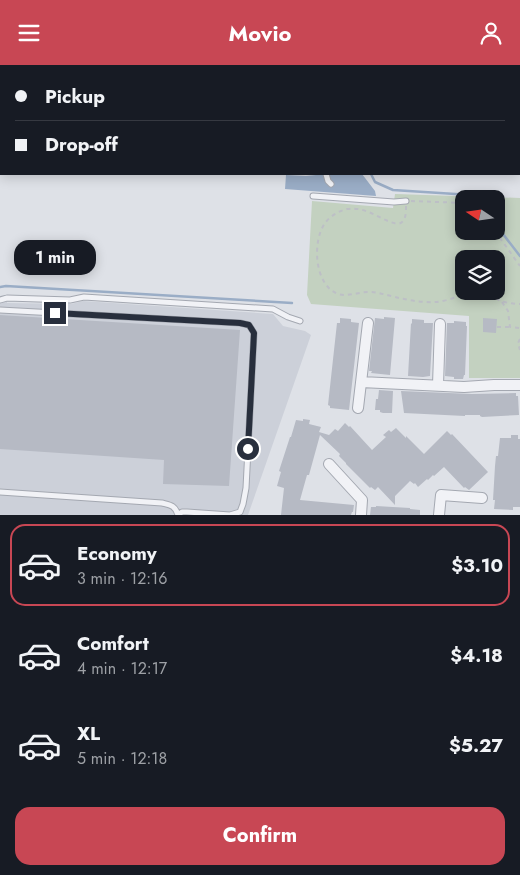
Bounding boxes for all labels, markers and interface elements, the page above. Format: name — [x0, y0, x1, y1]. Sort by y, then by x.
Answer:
text: Movio — [229, 17, 291, 49]
icon: menu — [15, 19, 43, 47]
icon: person — [477, 19, 505, 47]
text: Pickup — [45, 83, 105, 110]
text: Drop-off — [45, 131, 118, 158]
north arrow — [455, 190, 505, 240]
map controls — [455, 190, 505, 300]
callout: 1 min — [14, 241, 96, 275]
text: 1 min — [35, 246, 75, 269]
button: layers — [455, 250, 505, 300]
route end — [44, 302, 66, 324]
route start — [237, 438, 259, 460]
text: Economy — [77, 540, 157, 567]
icon: car — [17, 543, 62, 588]
text: $3.10 — [451, 552, 503, 579]
text: 3 min · 12:16 — [77, 567, 168, 590]
text: Comfort — [77, 630, 149, 657]
icon: car — [17, 633, 62, 678]
text: $4.18 — [450, 642, 503, 669]
text: 4 min · 12:17 — [77, 657, 167, 680]
text: XL — [77, 720, 100, 747]
icon: car — [17, 723, 62, 768]
text: $5.27 — [449, 732, 503, 759]
text: 5 min · 12:18 — [77, 747, 167, 770]
button: Confirm — [15, 807, 505, 865]

